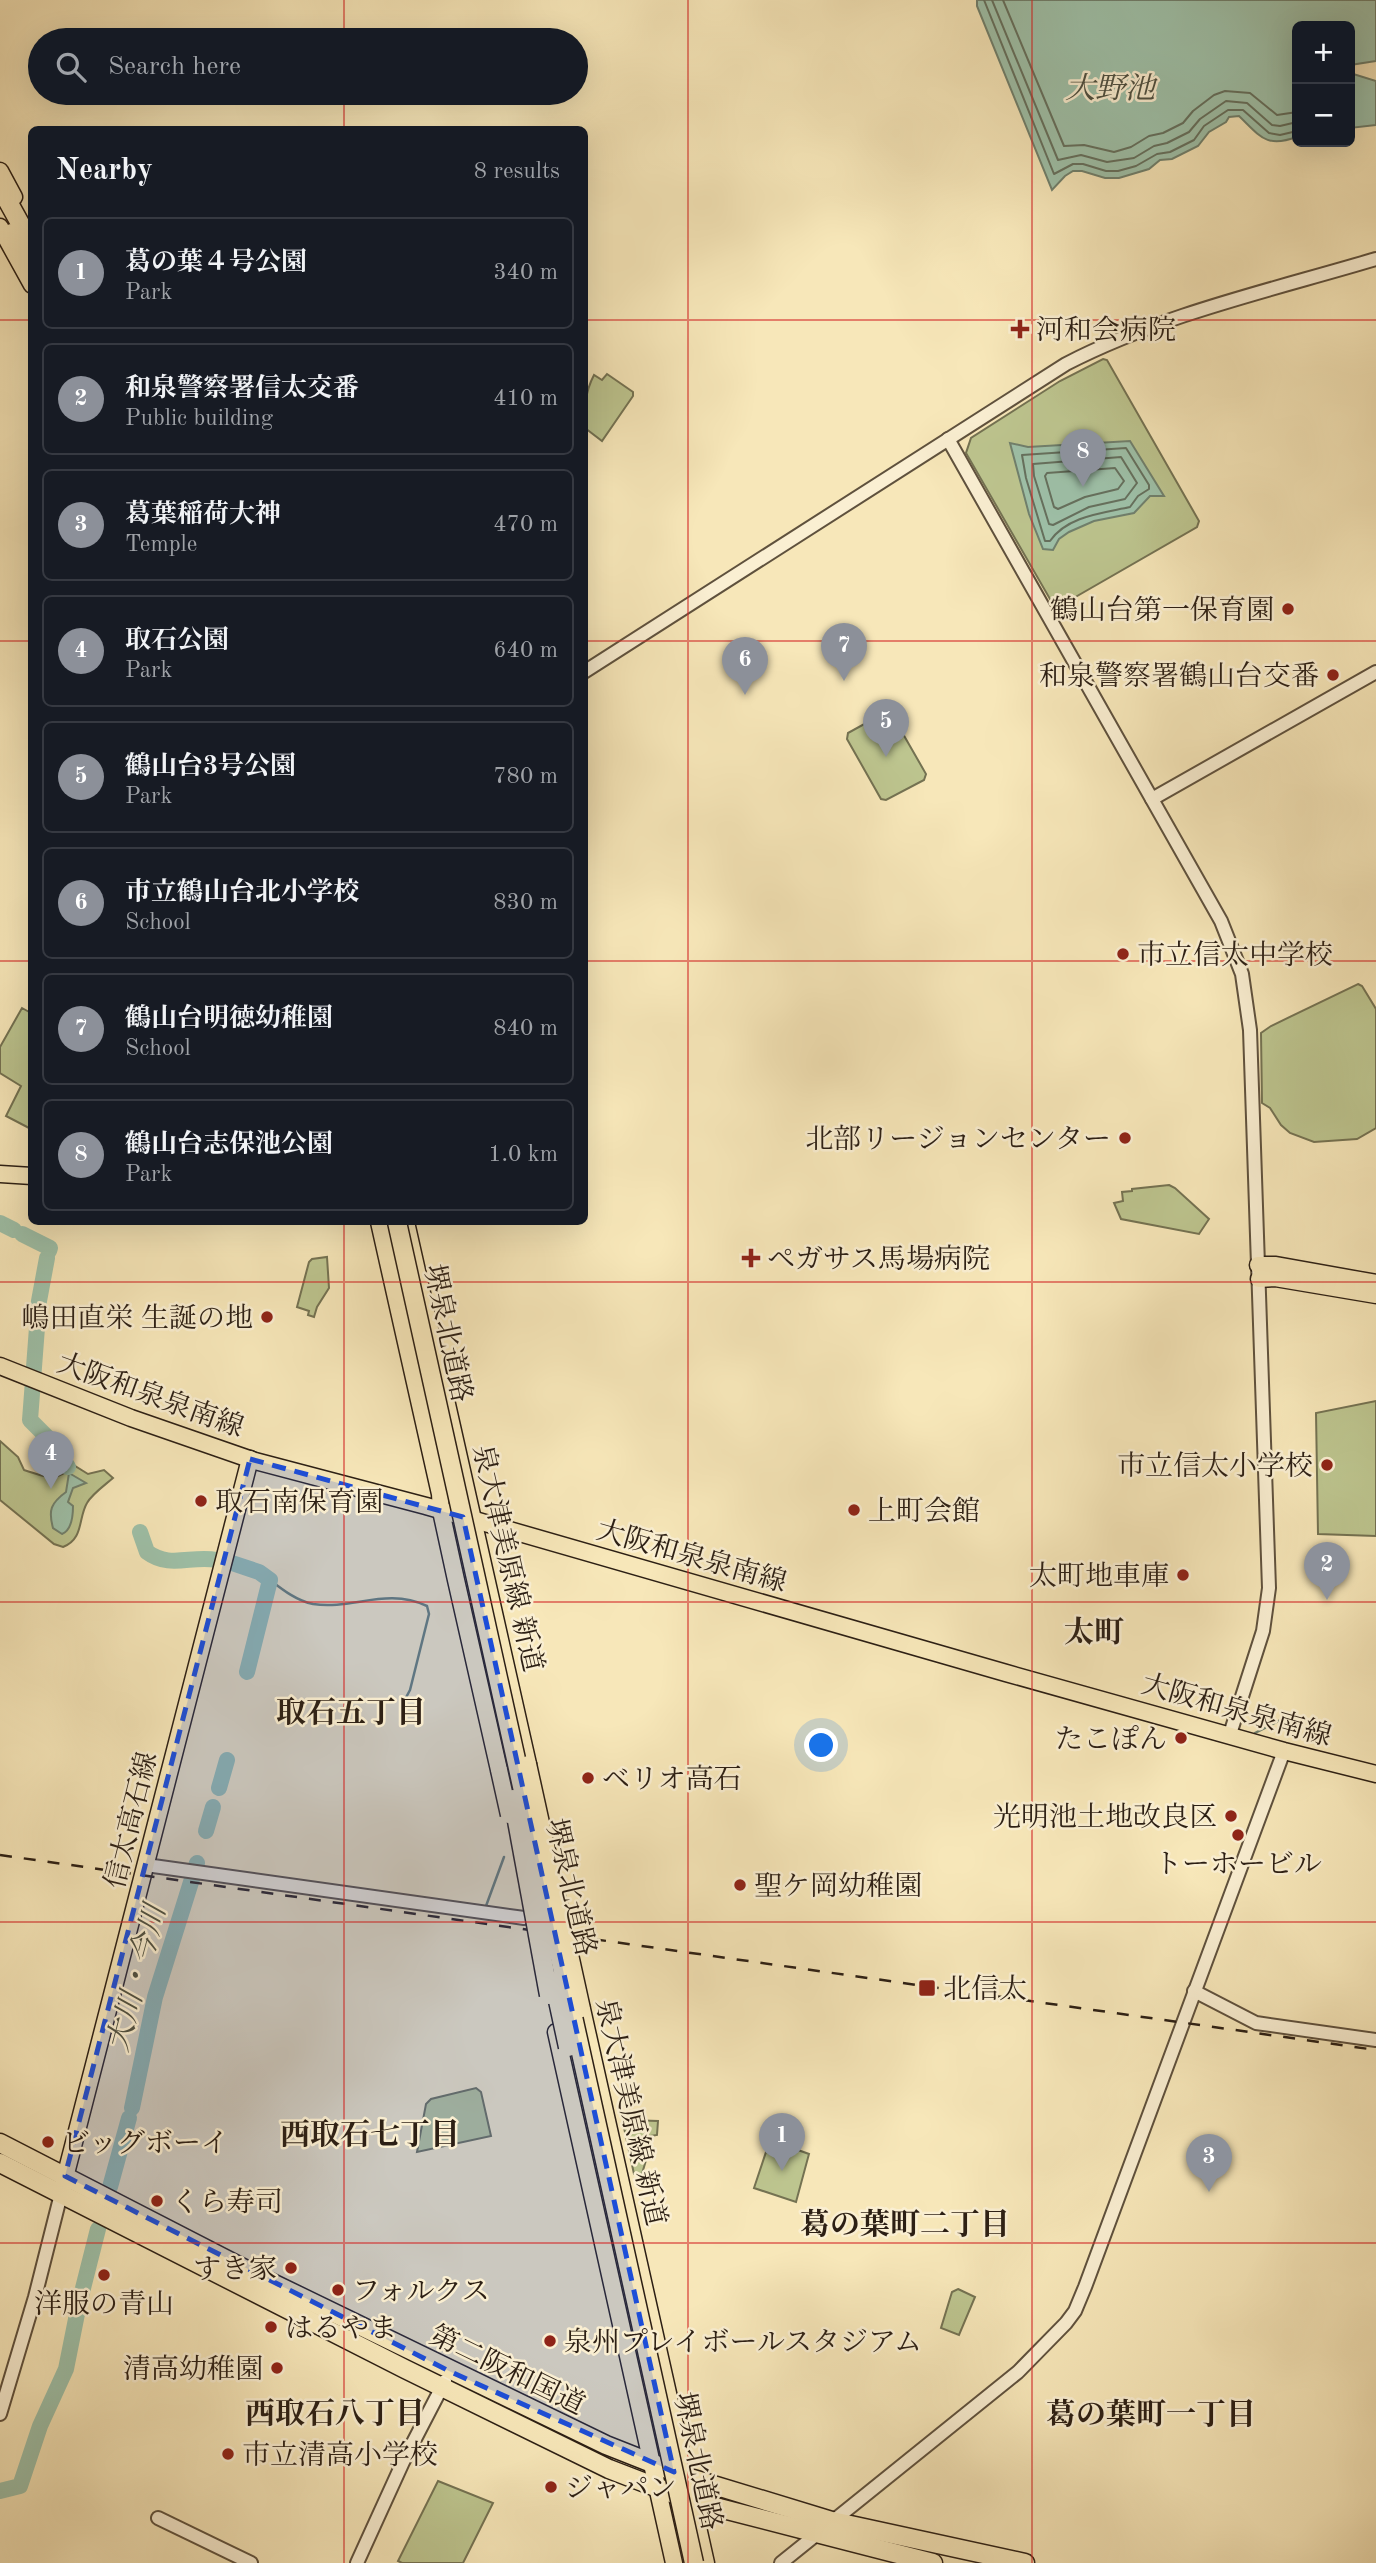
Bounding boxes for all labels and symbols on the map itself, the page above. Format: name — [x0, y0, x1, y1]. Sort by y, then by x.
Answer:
water label: 大野池 — [1065, 72, 1158, 105]
place label: 河和会病院 — [1036, 315, 1176, 346]
marker: 河和会病院 — [1010, 319, 1030, 339]
pin: 8 — [1060, 429, 1106, 487]
place label: 鶴山台第一保育園 — [1050, 595, 1274, 626]
marker: 鶴山台第一保育園 — [1280, 601, 1296, 617]
pin: 7 — [821, 623, 867, 681]
pin: 6 — [722, 637, 768, 695]
place label: 和泉警察署鶴山台交番 — [1039, 661, 1319, 692]
marker: 和泉警察署鶴山台交番 — [1325, 667, 1341, 683]
pin: 5 — [863, 699, 909, 757]
place label: 市立信太中学校 — [1137, 940, 1333, 971]
marker: 市立信太中学校 — [1115, 946, 1131, 962]
place label: 北部リージョンセンター — [805, 1124, 1111, 1155]
marker: 北部リージョンセンター — [1117, 1130, 1133, 1146]
place label: ペガサス馬場病院 — [767, 1244, 990, 1275]
marker: ペガサス馬場病院 — [741, 1248, 761, 1268]
street label: 堺泉北道路 — [418, 1262, 477, 1405]
place label: 嶋田直栄 生誕の地 — [21, 1303, 253, 1334]
marker: 嶋田直栄 生誕の地 — [259, 1309, 275, 1325]
street label: 大阪和泉泉南線 — [53, 1347, 248, 1443]
pin: 4 — [28, 1431, 74, 1489]
street label: 泉大津美原線 新道 — [466, 1442, 549, 1675]
place label: 市立信太小学校 — [1117, 1451, 1313, 1482]
marker: 市立信太小学校 — [1319, 1457, 1335, 1473]
place label: 取石南保育園 — [215, 1487, 383, 1518]
marker: 取石南保育園 — [193, 1493, 209, 1509]
place label: 上町会館 — [868, 1496, 980, 1527]
marker: 上町会館 — [846, 1502, 862, 1518]
street label: 大阪和泉泉南線 — [593, 1515, 790, 1598]
pin: 2 — [1304, 1542, 1350, 1600]
place label: 太町地車庫 — [1029, 1561, 1169, 1592]
marker: 太町地車庫 — [1175, 1567, 1191, 1583]
district label: 太町 — [1064, 1616, 1124, 1649]
street label: 大阪和泉泉南線 — [1138, 1669, 1335, 1752]
district label: 取石五丁目 — [276, 1696, 426, 1729]
place label: たこぽん — [1055, 1725, 1167, 1755]
your location — [804, 1728, 838, 1762]
marker: たこぽん — [1173, 1730, 1189, 1746]
street label: 信太高石線 — [99, 1749, 163, 1892]
place label: ベリオ高石 — [602, 1764, 742, 1795]
marker: ベリオ高石 — [580, 1770, 596, 1786]
place label: 光明池土地改良区 — [993, 1802, 1217, 1833]
marker: 光明池土地改良区 — [1223, 1808, 1239, 1824]
street label: 堺泉北道路 — [540, 1816, 601, 1959]
marker: トーホービル — [1230, 1827, 1246, 1843]
place label: トーホービル — [1154, 1851, 1322, 1880]
place label: 聖ケ岡幼稚園 — [754, 1871, 922, 1902]
marker: 聖ケ岡幼稚園 — [732, 1877, 748, 1893]
water label: 大川・今川 — [101, 1899, 173, 2055]
place label: 北信太 — [943, 1974, 1027, 2005]
marker: 北信太 — [917, 1978, 937, 1998]
street label: 泉大津美原線 新道 — [589, 1996, 672, 2229]
pin: 1 — [759, 2113, 805, 2171]
district label: 西取石七丁目 — [280, 2118, 460, 2151]
place label: ビッグボーイ — [62, 2129, 229, 2159]
marker: ビッグボーイ — [40, 2134, 56, 2150]
pin: 3 — [1186, 2134, 1232, 2192]
place label: くら寿司 — [171, 2187, 283, 2218]
marker: くら寿司 — [149, 2193, 165, 2209]
district label: 葛の葉町二丁目 — [800, 2208, 1010, 2241]
place label: すき家 — [193, 2254, 277, 2285]
marker: すき家 — [283, 2260, 299, 2276]
marker: 洋服の青山 — [96, 2267, 112, 2283]
place label: フォルクス — [352, 2278, 490, 2307]
marker: フォルクス — [330, 2282, 346, 2298]
place label: 洋服の青山 — [34, 2289, 174, 2320]
place label: はるやま — [285, 2315, 397, 2344]
marker: はるやま — [263, 2319, 279, 2335]
street label: 第二阪和国道 — [425, 2320, 590, 2421]
place label: 泉州プレイボールスタジアム — [564, 2327, 922, 2358]
marker: 泉州プレイボールスタジアム — [542, 2333, 558, 2349]
place label: 清高幼稚園 — [123, 2354, 263, 2385]
marker: 清高幼稚園 — [269, 2360, 285, 2376]
street label: 堺泉北道路 — [668, 2390, 727, 2533]
district label: 西取石八丁目 — [245, 2397, 425, 2430]
district label: 葛の葉町一丁目 — [1046, 2398, 1256, 2431]
place label: 市立清高小学校 — [242, 2440, 438, 2471]
marker: 市立清高小学校 — [220, 2446, 236, 2462]
place label: ジャパン — [565, 2474, 676, 2504]
marker: ジャパン — [543, 2479, 559, 2495]

